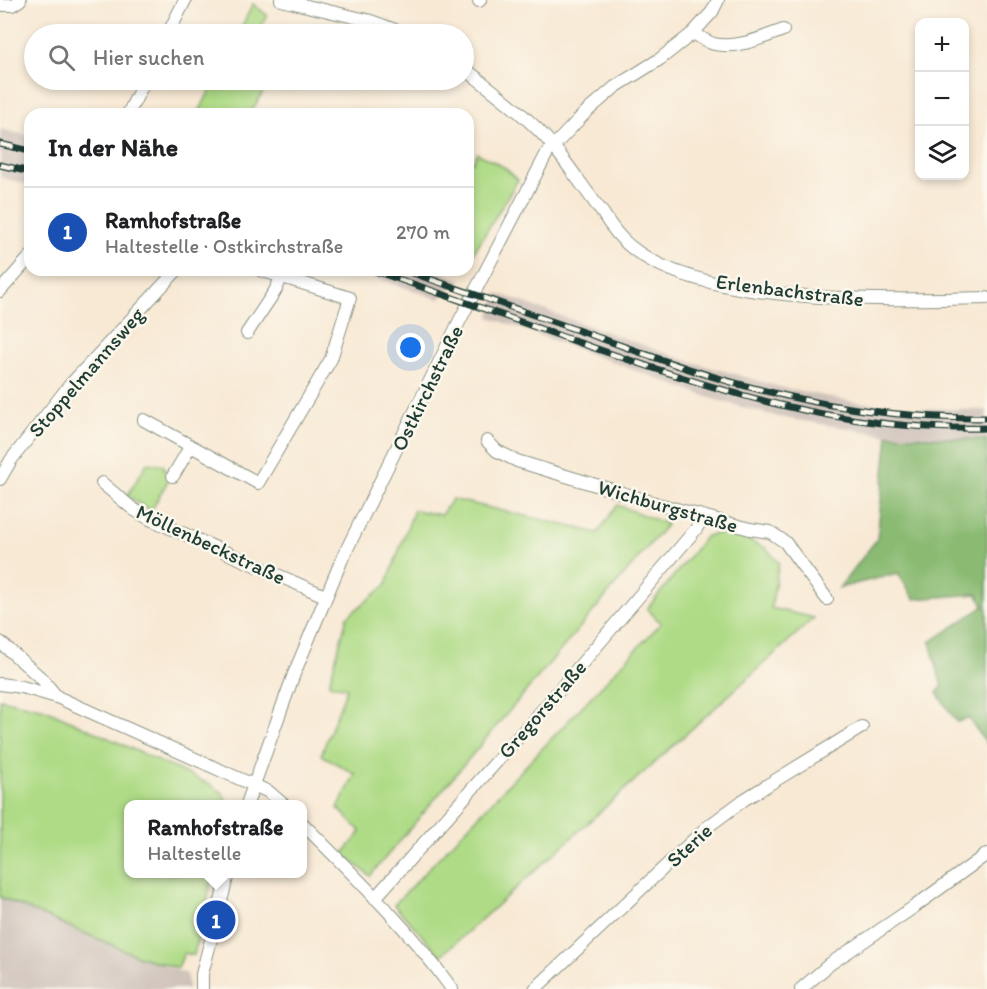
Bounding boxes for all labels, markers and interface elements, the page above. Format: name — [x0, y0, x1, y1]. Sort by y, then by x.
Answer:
map controls — [915, 18, 969, 180]
button: + — [915, 18, 969, 72]
search box — [24, 24, 474, 90]
icon: search — [45, 41, 78, 74]
text: Hier suchen — [93, 44, 204, 71]
button: − — [915, 72, 969, 126]
button: layers — [915, 126, 969, 180]
text: In der Nähe — [48, 131, 178, 163]
text: Ramhofstraße — [105, 207, 241, 234]
text: 1 — [63, 220, 72, 244]
text: 270 m — [396, 220, 450, 244]
text: Haltestelle · Ostkirchstraße — [105, 234, 343, 258]
street label: Erlenbachstraße — [715, 269, 865, 311]
street label: Stoppelmannsweg — [23, 302, 149, 442]
street label: Ostkirchstraße — [386, 321, 468, 455]
your location — [396, 333, 425, 362]
street label: Wichburgstraße — [595, 474, 741, 538]
street label: Möllenbeckstraße — [132, 499, 290, 589]
street label: Gregorstraße — [493, 655, 591, 763]
popup — [124, 800, 307, 878]
text: Ramhofstraße — [147, 814, 284, 841]
street label: Sterie — [661, 818, 717, 872]
text: Haltestelle — [147, 841, 241, 865]
pin: 1 — [196, 898, 236, 942]

